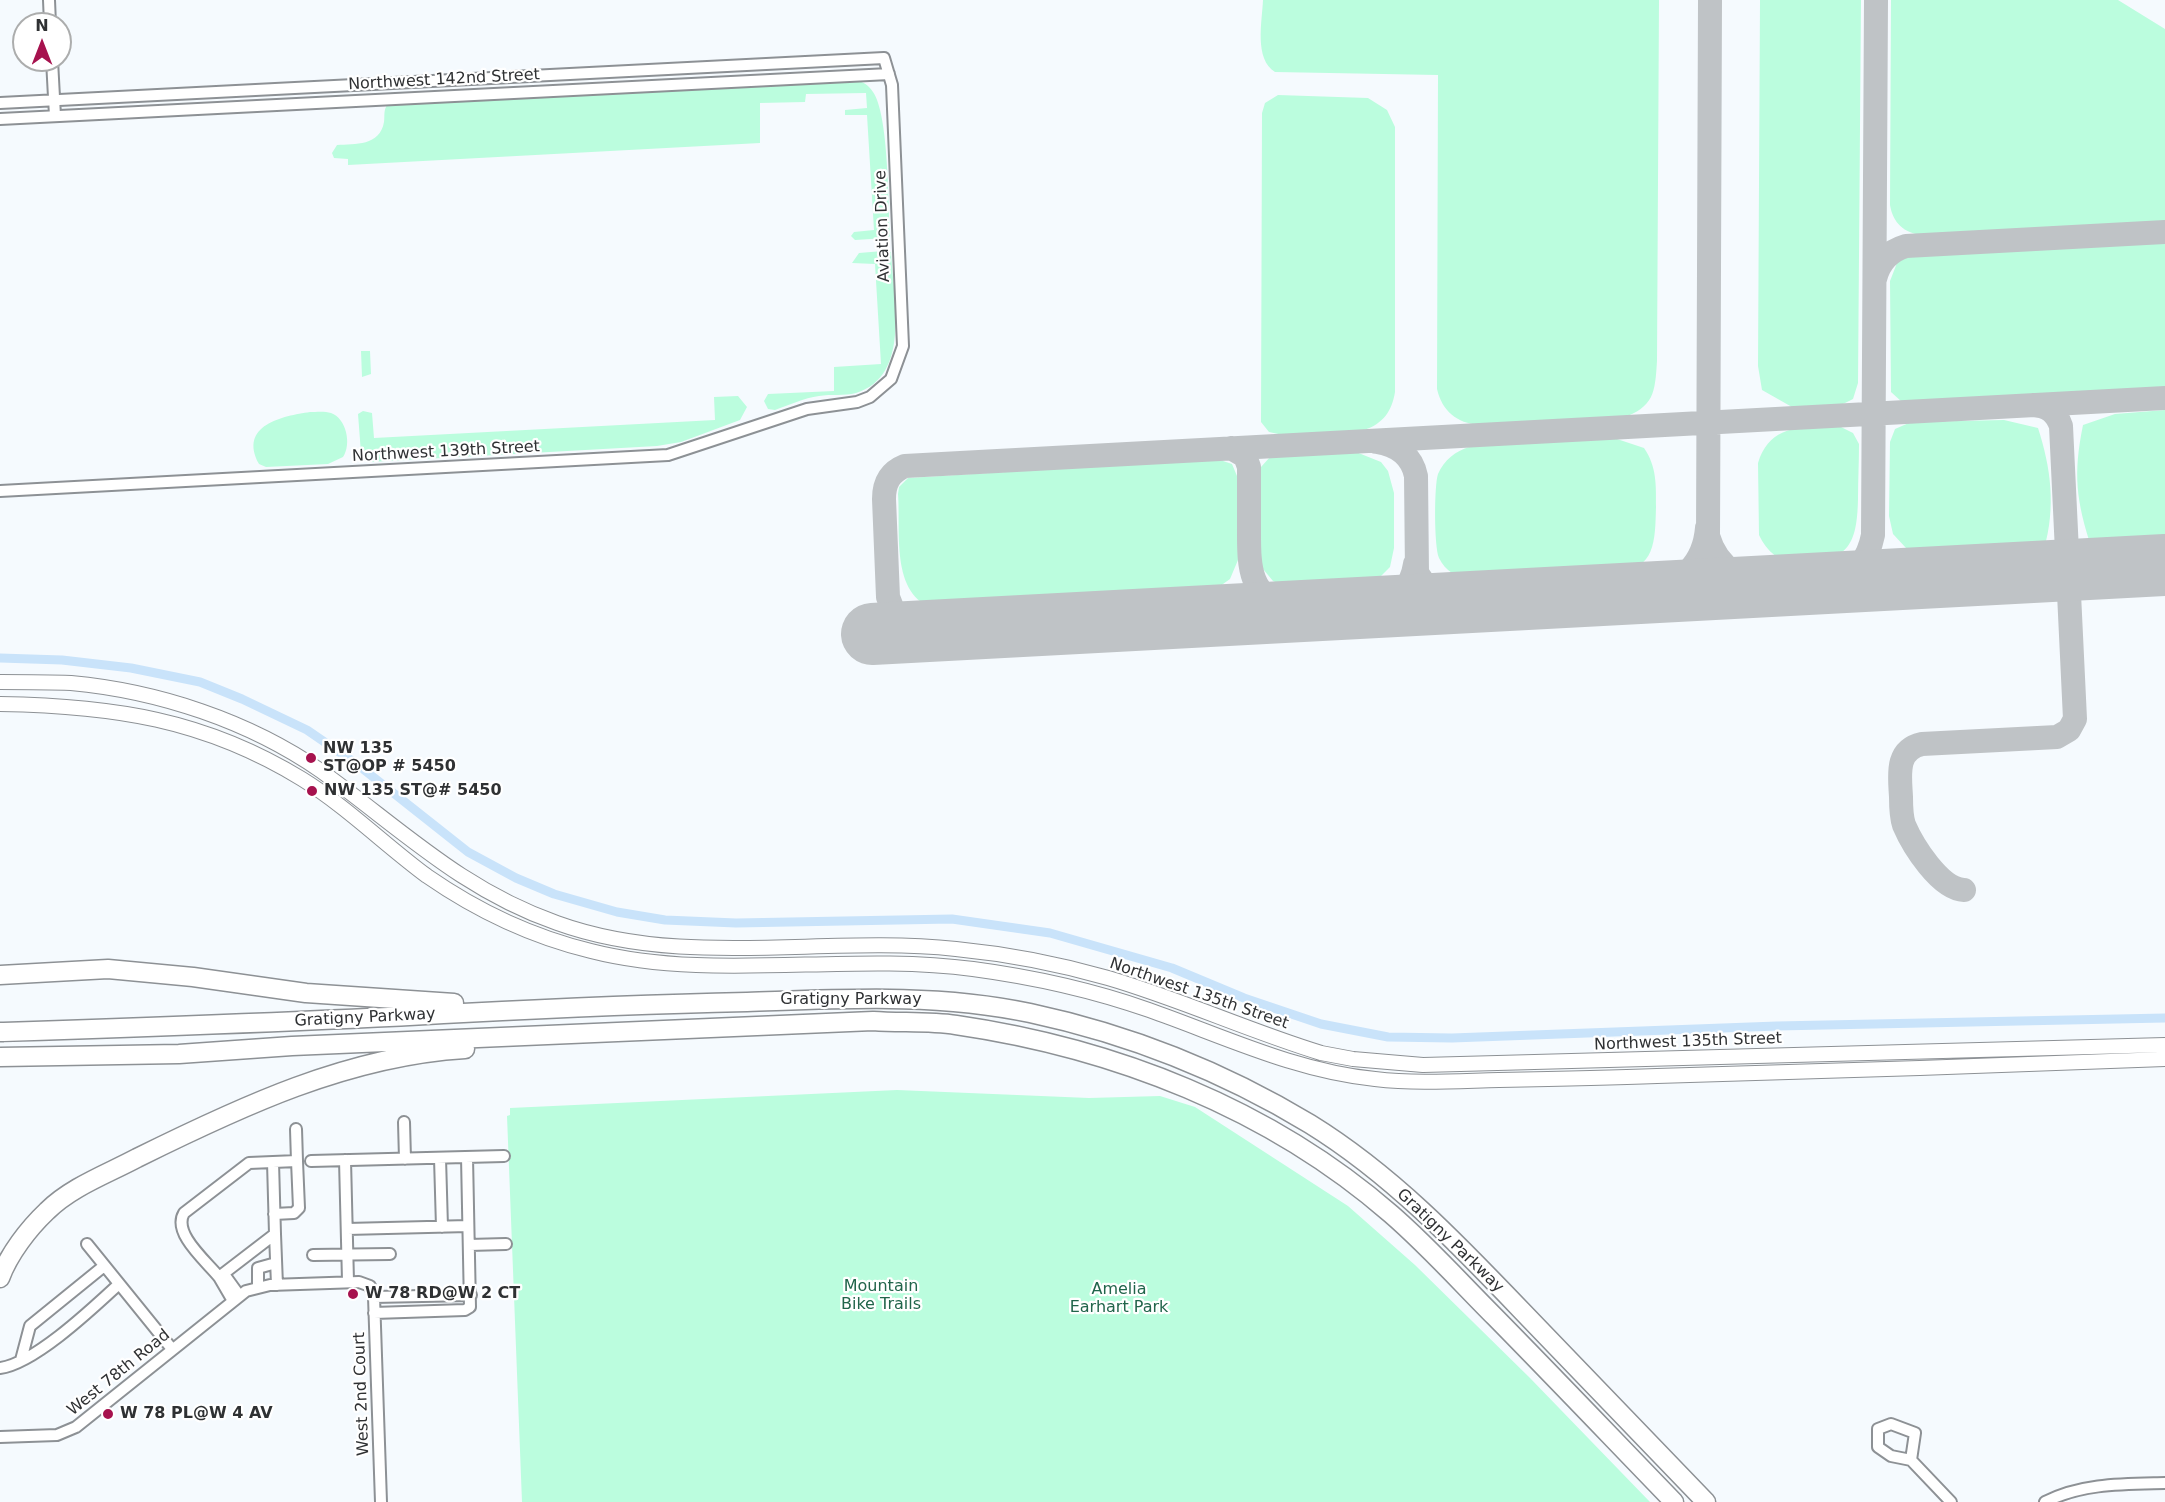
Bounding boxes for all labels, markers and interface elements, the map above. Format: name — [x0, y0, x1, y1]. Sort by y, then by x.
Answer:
north arrow — [12, 12, 72, 72]
text: N — [35, 16, 49, 35]
street label: Northwest 142nd Street — [348, 65, 540, 95]
street label: Aviation Drive — [871, 170, 895, 282]
street label: Northwest 139th Street — [352, 437, 540, 467]
place label: NW 135 ST@OP # 5450 — [323, 739, 456, 777]
marker: NW 135 ST@OP # 5450 — [304, 751, 318, 765]
place label: NW 135 ST@# 5450 — [324, 781, 502, 801]
marker: NW 135 ST@# 5450 — [305, 784, 319, 798]
street label: Northwest 135th Street — [1107, 954, 1291, 1034]
street label: Gratigny Parkway — [780, 990, 922, 1010]
street label: Gratigny Parkway — [294, 1005, 436, 1031]
street label: Northwest 135th Street — [1594, 1029, 1782, 1055]
street label: Gratigny Parkway — [1393, 1185, 1507, 1297]
park label: Mountain Bike Trails — [841, 1277, 921, 1315]
park label: Amelia Earhart Park — [1070, 1280, 1168, 1318]
place label: W 78 RD@W 2 CT — [365, 1284, 520, 1304]
marker: W 78 RD@W 2 CT — [346, 1287, 360, 1301]
street label: West 78th Road — [64, 1326, 174, 1420]
street label: West 2nd Court — [350, 1332, 374, 1456]
place label: W 78 PL@W 4 AV — [120, 1404, 273, 1424]
marker: W 78 PL@W 4 AV — [101, 1407, 115, 1421]

